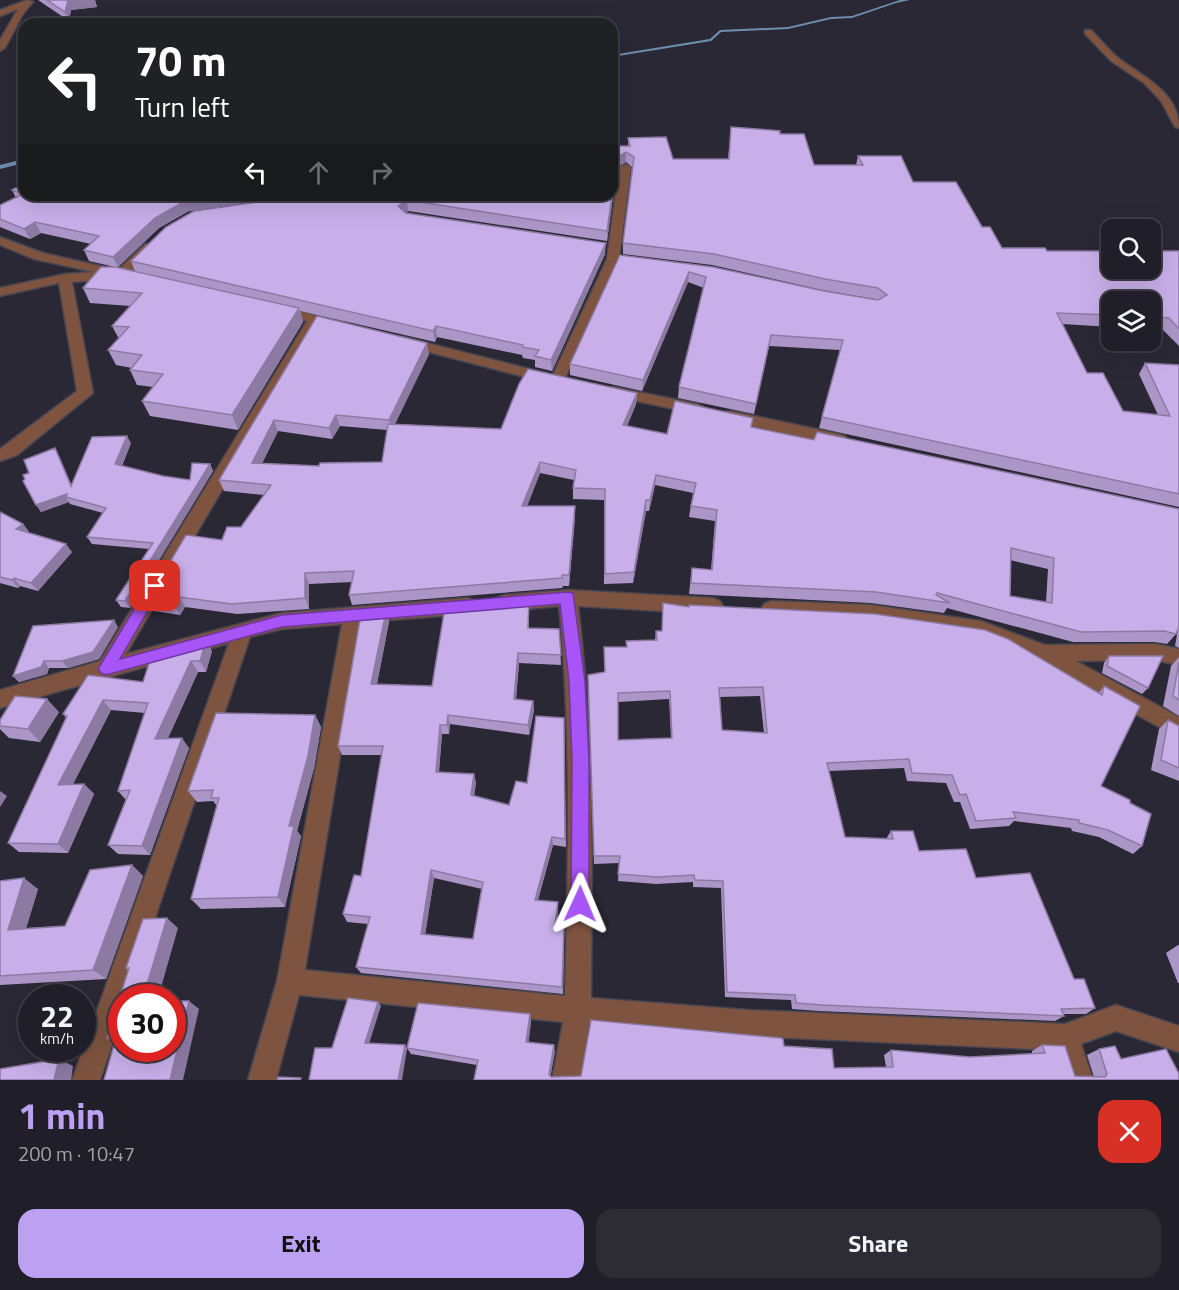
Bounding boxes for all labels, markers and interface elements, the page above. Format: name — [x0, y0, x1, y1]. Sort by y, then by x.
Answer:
text: 70 m — [135, 28, 227, 92]
icon: left — [36, 42, 114, 120]
text: Turn left — [135, 86, 229, 127]
icon: left — [239, 156, 272, 189]
icon: ahead — [302, 156, 335, 189]
icon: right — [365, 156, 398, 189]
map controls — [1101, 219, 1161, 351]
button: search — [1101, 219, 1161, 279]
button: layers — [1101, 291, 1161, 351]
pin — [129, 560, 180, 611]
icon: arrive — [138, 569, 171, 602]
position arrow — [548, 872, 612, 936]
speed limit sign: 30 — [108, 984, 186, 1062]
text: 22 — [40, 993, 74, 1039]
text: km/h — [40, 1027, 74, 1050]
text: 1 min — [18, 1088, 105, 1143]
button: close — [1098, 1100, 1161, 1163]
text: 200 m · 10:47 — [18, 1138, 135, 1169]
button: Exit — [18, 1209, 584, 1278]
button: Share — [596, 1209, 1161, 1278]

